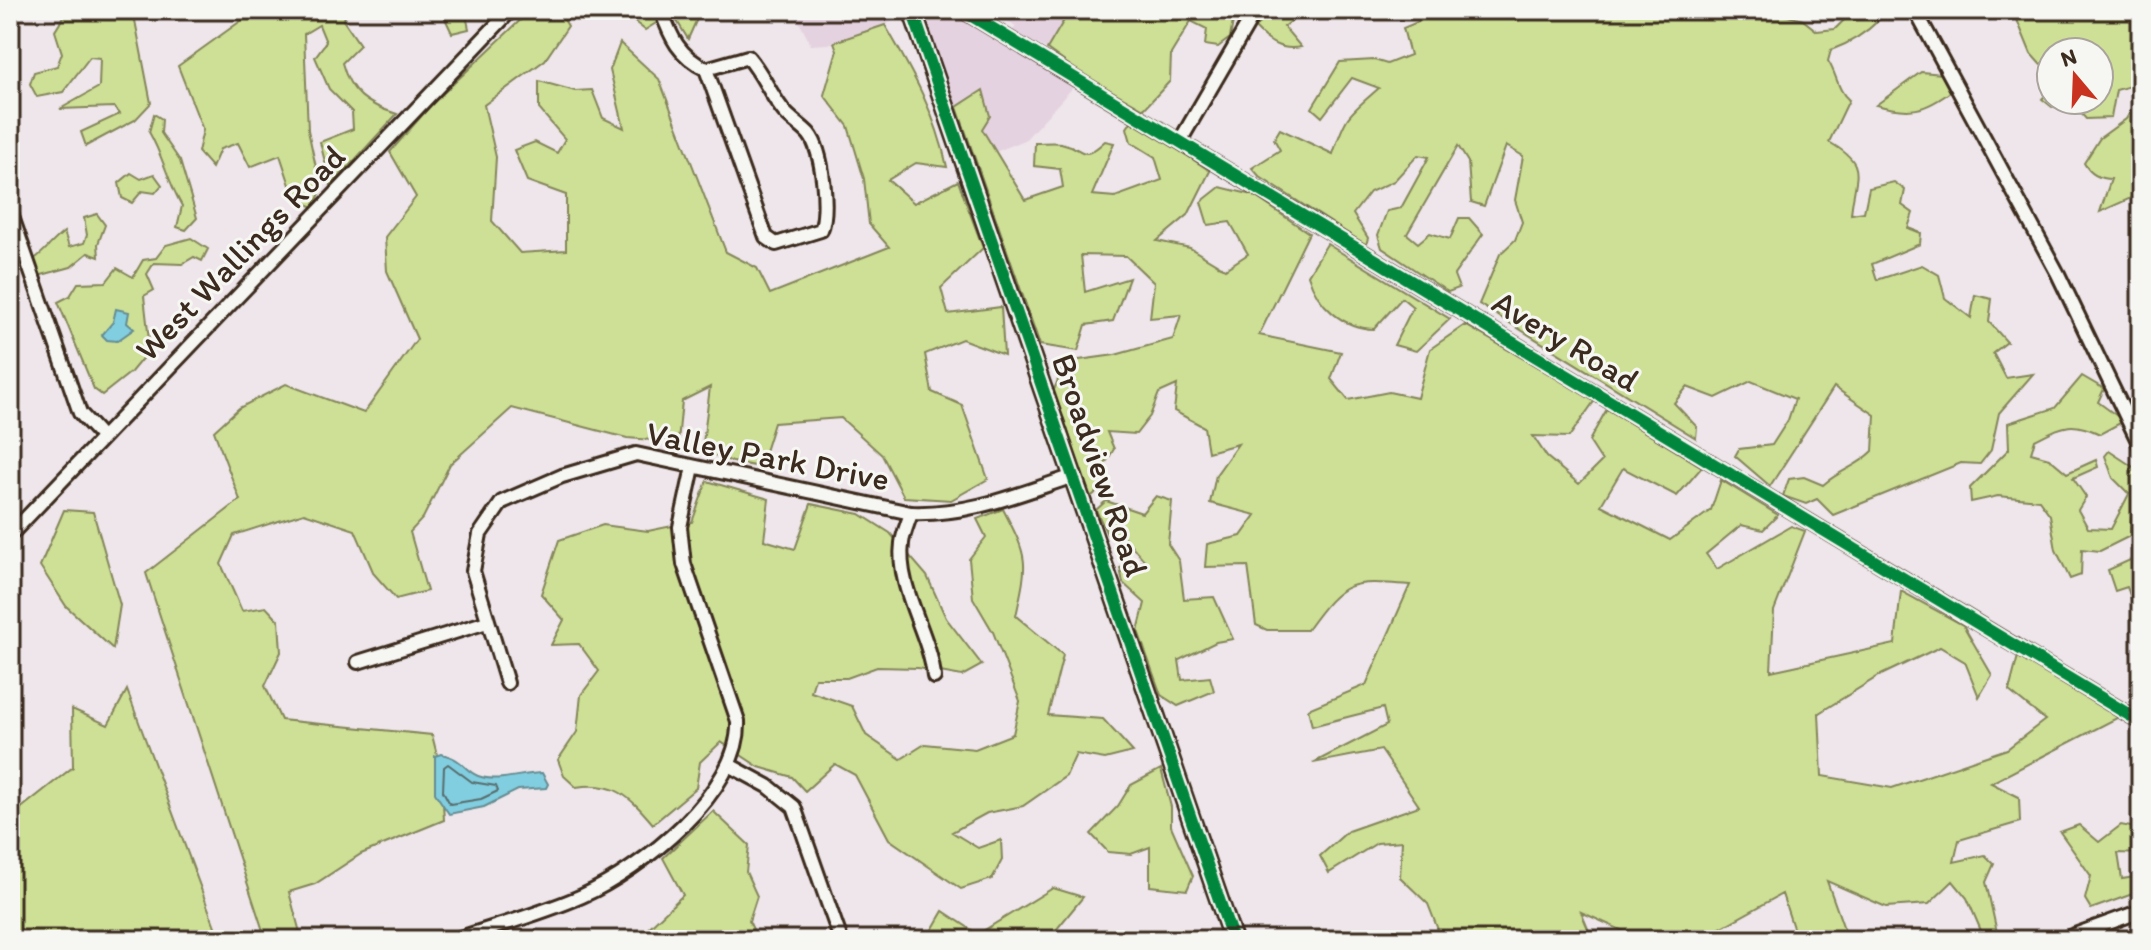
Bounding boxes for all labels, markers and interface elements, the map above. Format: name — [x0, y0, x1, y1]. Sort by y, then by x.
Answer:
north arrow — [2035, 36, 2115, 116]
text: N — [2057, 42, 2080, 73]
street label: West Wallings Road — [127, 137, 353, 369]
street label: Avery Road — [1485, 281, 1647, 401]
street label: Broadview Road — [1043, 348, 1157, 582]
street label: Valley Park Drive — [643, 412, 893, 500]

